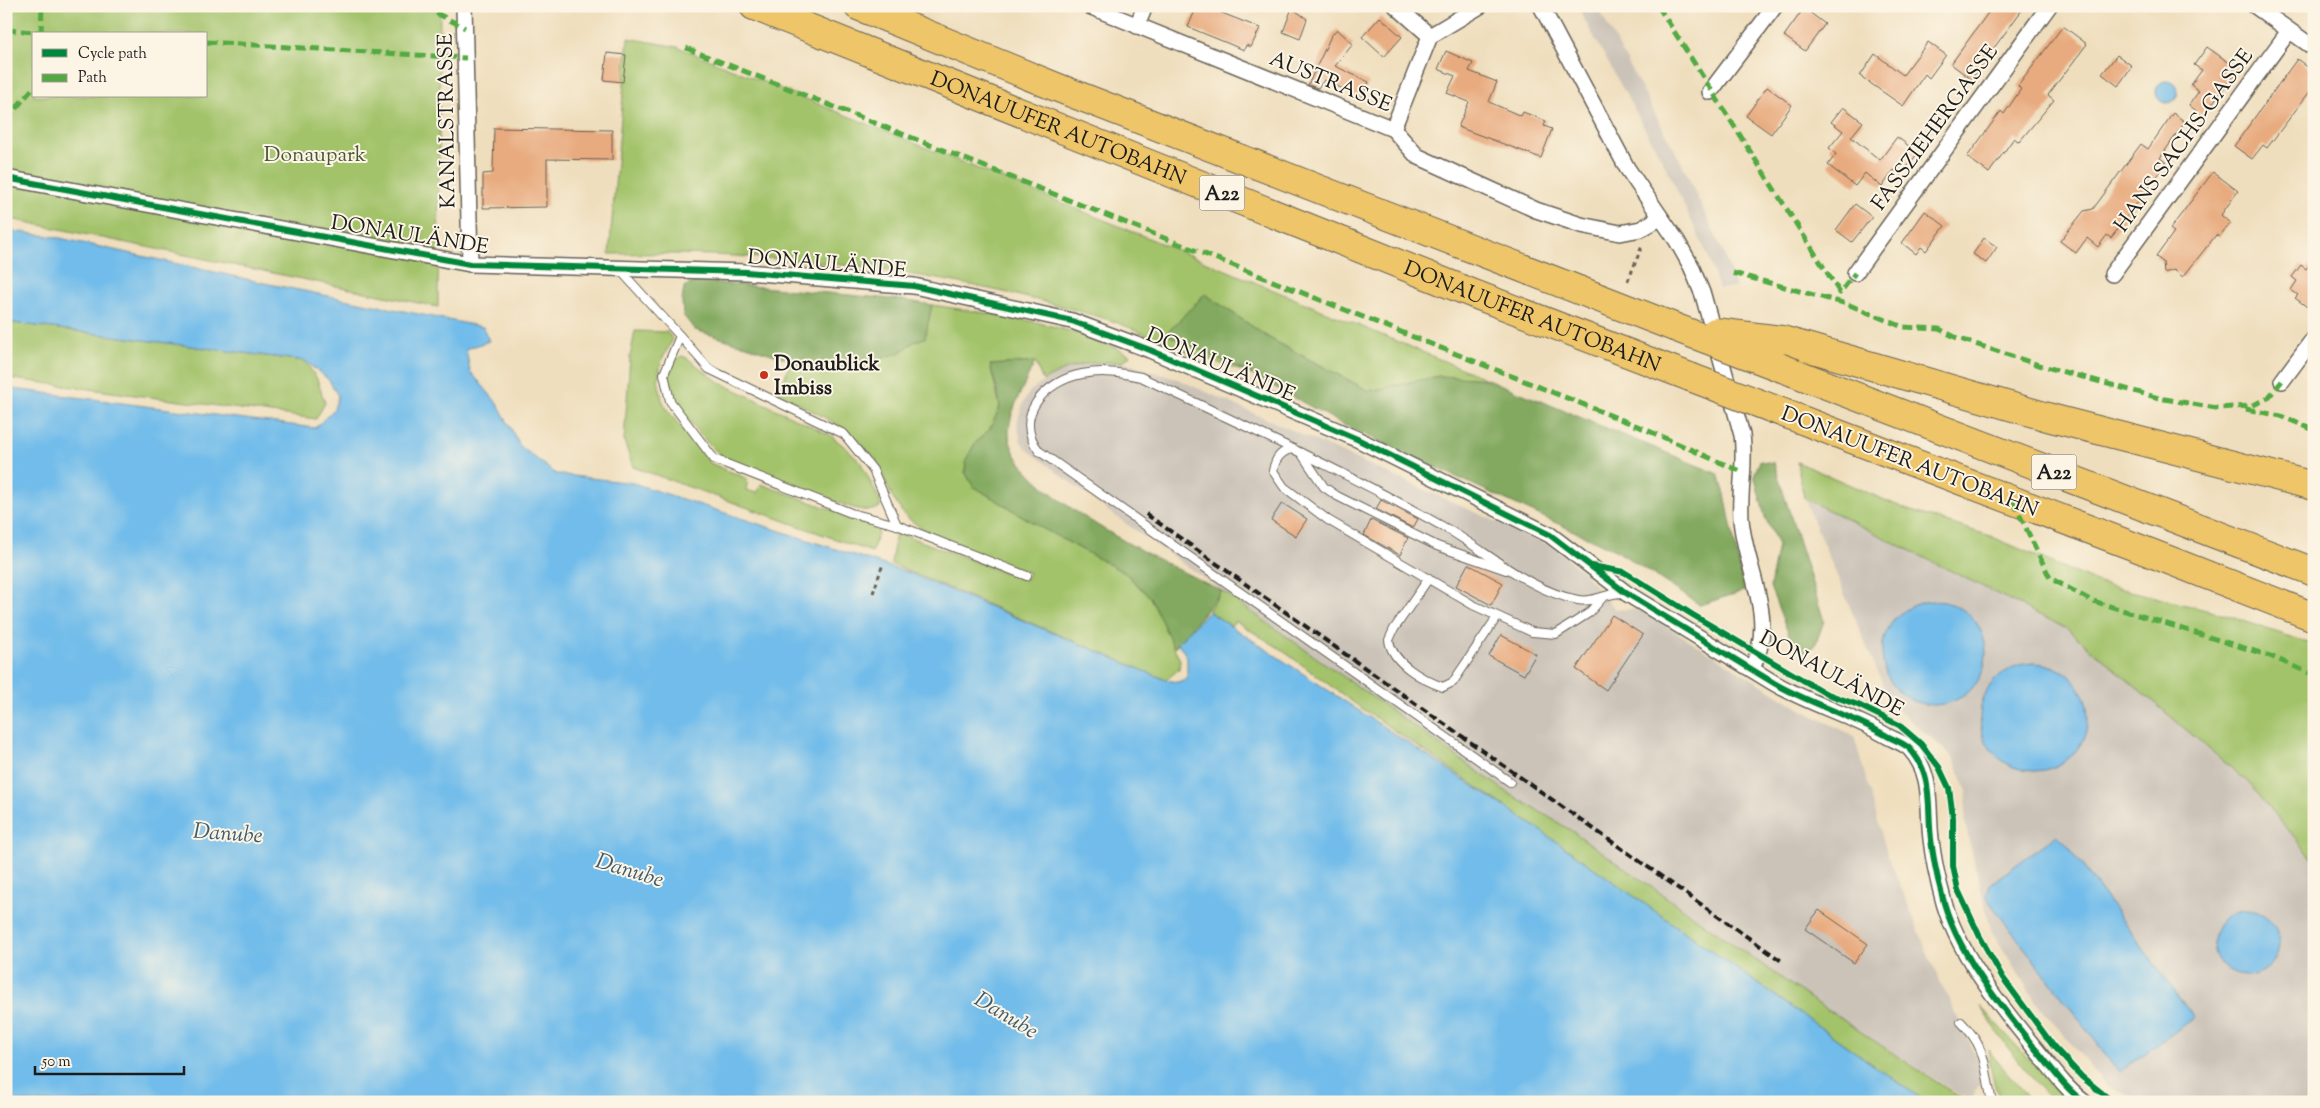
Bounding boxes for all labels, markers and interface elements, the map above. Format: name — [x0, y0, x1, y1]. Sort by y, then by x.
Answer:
legend — [32, 32, 208, 98]
street label: KANALSTRASSE — [431, 33, 465, 209]
street label: FASSZIEHERGASSE — [1865, 39, 2006, 217]
street label: HANS SACHS-GASSE — [2108, 43, 2262, 239]
text: Cycle path — [78, 44, 147, 65]
street label: AUSTRASSE — [1264, 45, 1396, 121]
street label: DONAUUFER AUTOBAHN — [925, 65, 1191, 194]
text: Path — [78, 68, 107, 89]
park label: Donaupark — [264, 141, 367, 171]
road number: A22 — [1200, 176, 1244, 210]
street label: DONAULÄNDE — [329, 209, 491, 263]
street label: DONAULÄNDE — [746, 243, 908, 287]
street label: DONAUUFER AUTOBAHN — [1399, 254, 1665, 381]
street label: DONAULÄNDE — [1141, 321, 1300, 411]
place label: Donaublick Imbiss — [774, 350, 880, 404]
marker: Donaublick Imbiss — [758, 369, 770, 381]
street label: DONAUUFER AUTOBAHN — [1776, 400, 2042, 526]
road number: A22 — [2032, 454, 2076, 490]
street label: DONAULÄNDE — [1754, 624, 1909, 726]
water label: Danube — [192, 817, 264, 853]
water label: Danube — [591, 846, 667, 897]
water label: Danube — [967, 985, 1044, 1048]
scale bar — [35, 1043, 184, 1075]
text: 50 m — [41, 1052, 71, 1073]

